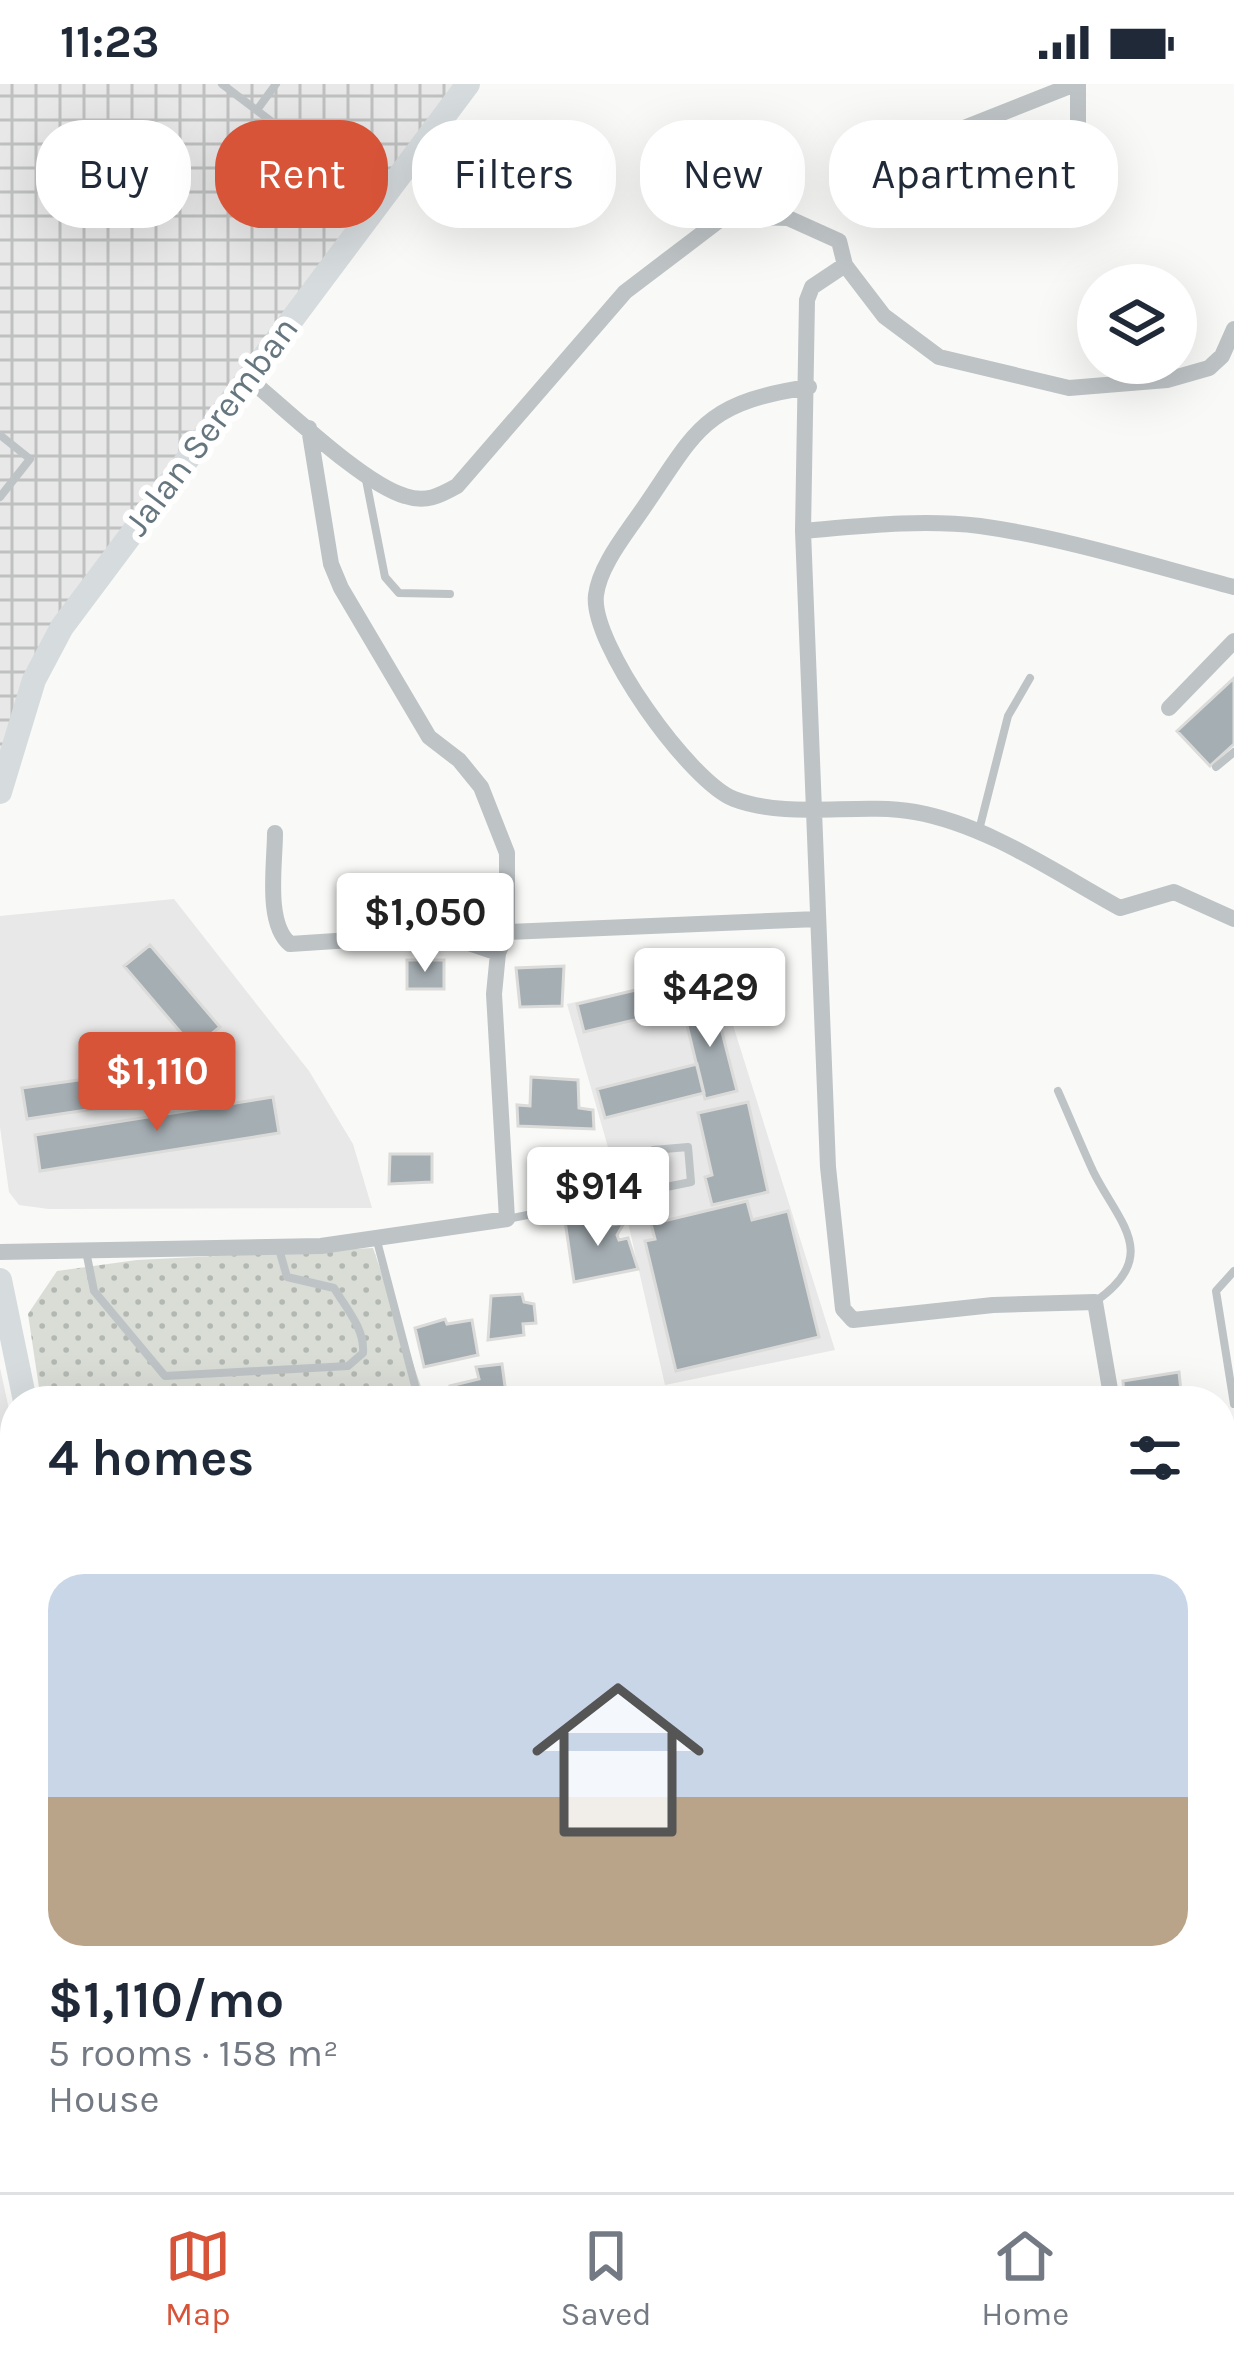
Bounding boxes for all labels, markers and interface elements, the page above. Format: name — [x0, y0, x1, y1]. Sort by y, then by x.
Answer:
text: 11:23 — [60, 16, 159, 68]
chip: Buy — [36, 120, 191, 228]
chip: Rent — [215, 120, 388, 228]
chip: Filters — [412, 120, 616, 228]
chip: New — [640, 120, 805, 228]
chip: Apartment — [829, 120, 1118, 228]
map controls — [1077, 264, 1197, 384]
button: layers — [1077, 264, 1197, 384]
street label: Jalan Seremban — [115, 308, 307, 544]
pin: $1,050 — [327, 873, 523, 975]
text: $1,050 — [364, 889, 486, 935]
pin: $429 — [639, 948, 781, 1050]
text: $429 — [661, 964, 759, 1010]
pin: $1,110 — [59, 1032, 255, 1134]
text: $1,110 — [105, 1048, 209, 1094]
pin: $914 — [527, 1147, 669, 1249]
text: $914 — [554, 1163, 642, 1209]
icon: filters — [1122, 1425, 1188, 1491]
text: 4 homes — [48, 1428, 254, 1488]
icon: home — [510, 1652, 726, 1868]
text: $1,110/mo — [48, 1970, 284, 2030]
text: 5 rooms · 158 m² — [48, 2030, 339, 2076]
text: House — [48, 2076, 160, 2122]
tab: Map — [165, 2223, 231, 2333]
tab: Saved — [560, 2223, 652, 2333]
tab: Home — [981, 2223, 1069, 2333]

